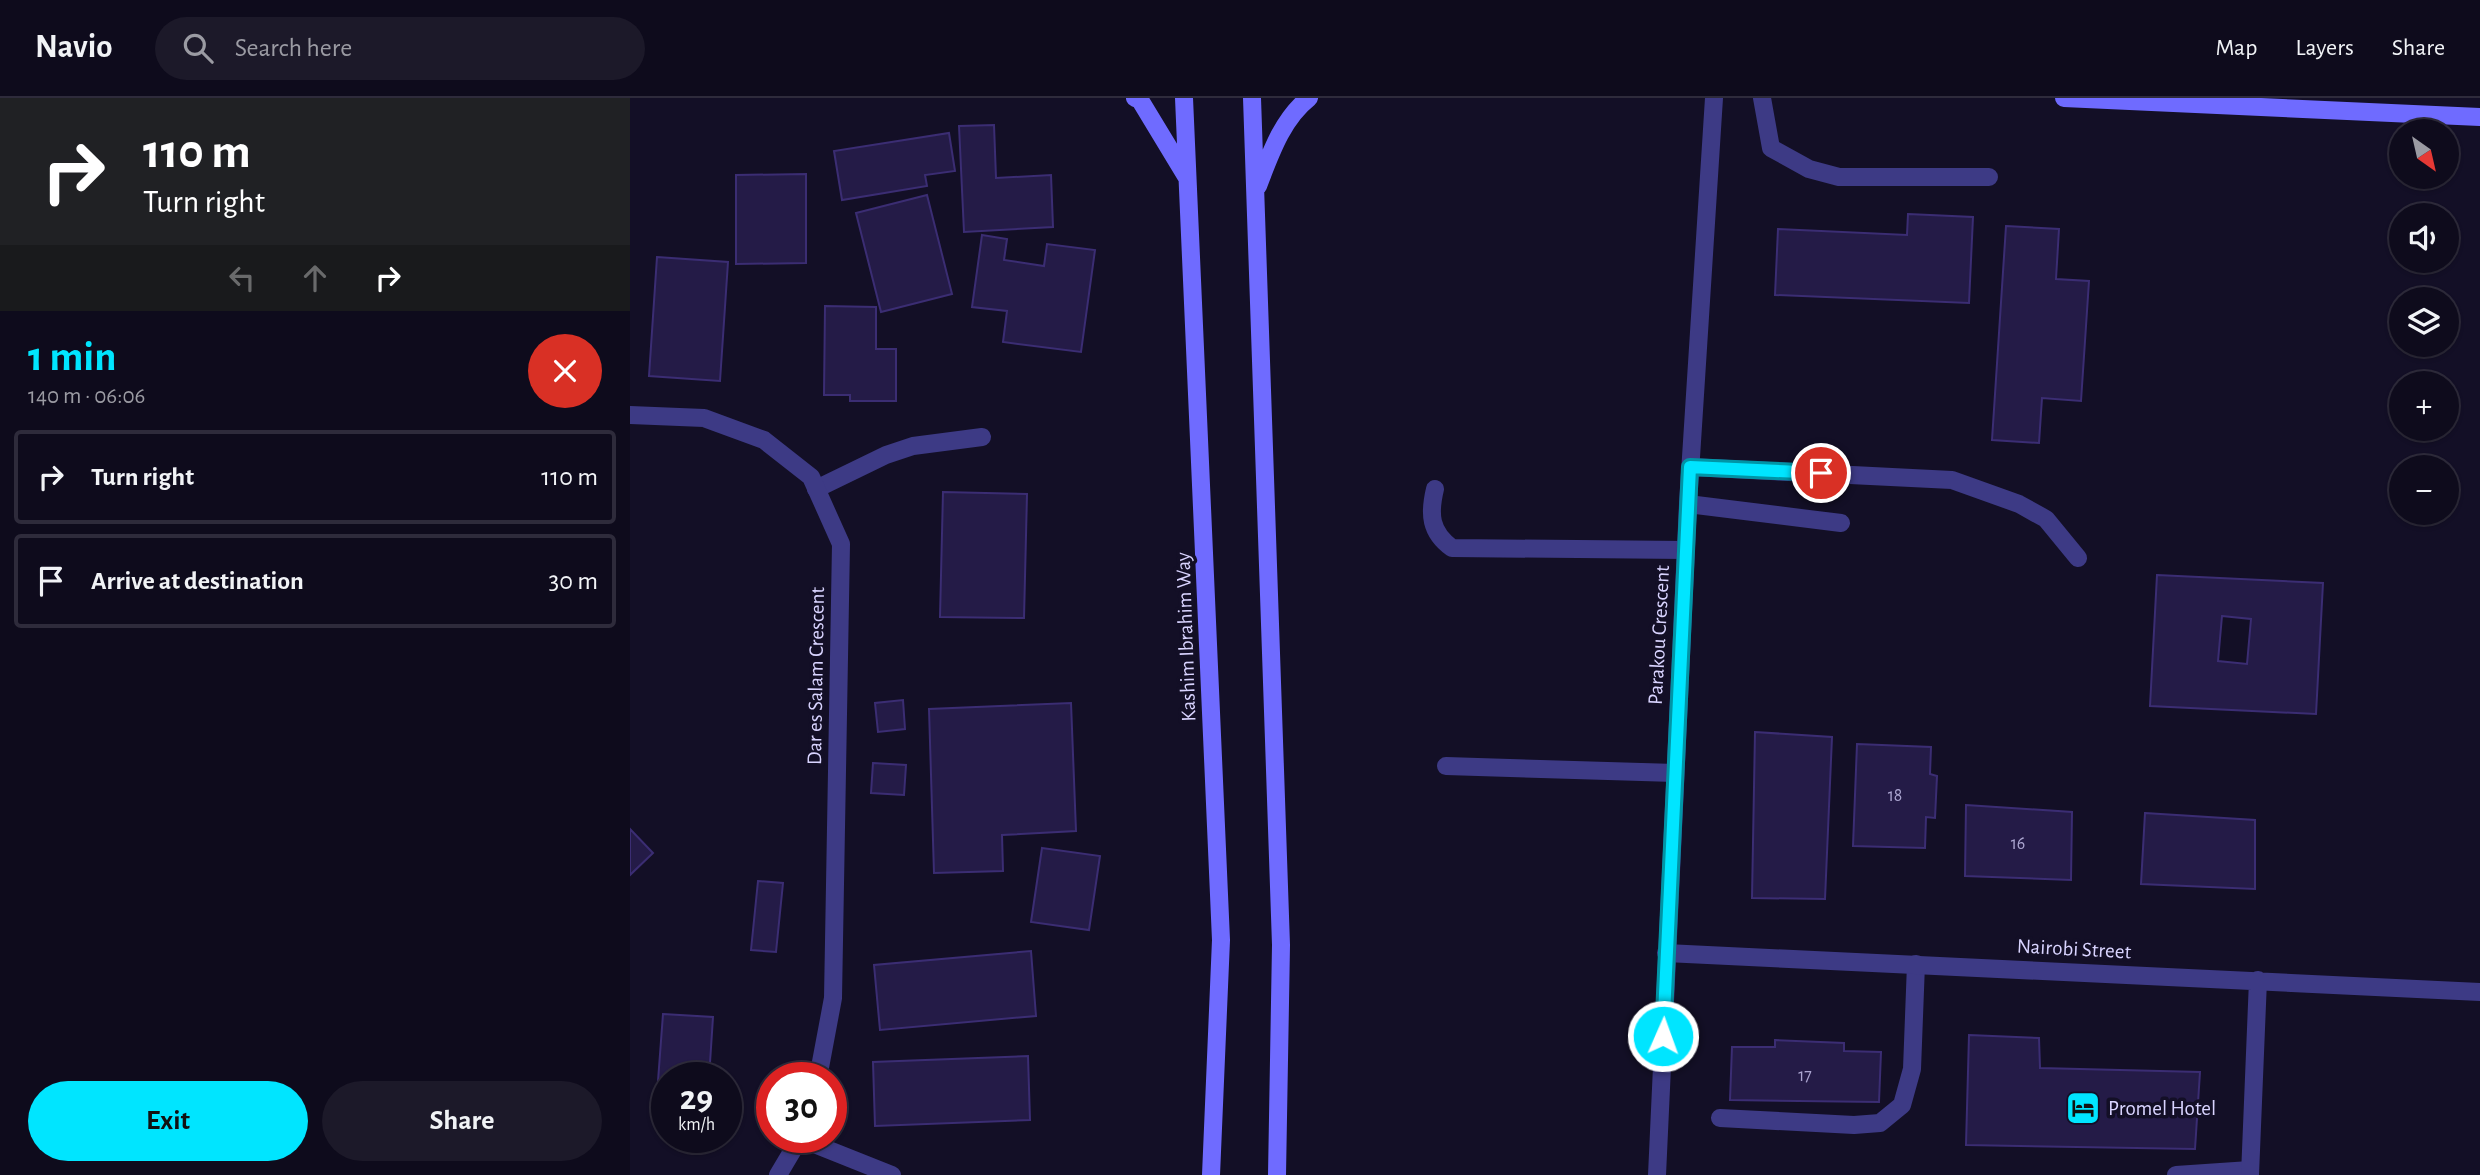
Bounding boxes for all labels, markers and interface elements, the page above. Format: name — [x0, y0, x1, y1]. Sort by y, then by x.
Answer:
search box — [155, 17, 645, 80]
icon: search — [179, 29, 217, 67]
text: Navio — [35, 31, 113, 64]
text: Search here — [235, 35, 352, 61]
text: Map — [2215, 36, 2257, 60]
text: Layers — [2295, 36, 2354, 60]
text: Share — [2392, 36, 2445, 60]
north arrow — [2389, 119, 2459, 189]
map controls — [2389, 119, 2459, 525]
icon: right — [28, 126, 119, 217]
text: 110 m — [143, 128, 251, 177]
text: Turn right — [143, 186, 265, 218]
button: sound — [2389, 203, 2459, 273]
icon: left — [223, 259, 261, 297]
icon: ahead — [296, 259, 334, 297]
icon: right — [369, 259, 407, 297]
button: layers — [2389, 287, 2459, 357]
button: close — [528, 334, 602, 408]
text: 1 min — [28, 336, 117, 378]
button: + — [2389, 371, 2459, 441]
text: 140 m · 06:06 — [28, 385, 145, 408]
pin — [1791, 443, 1851, 503]
icon: arrive — [1802, 454, 1840, 492]
button: − — [2389, 455, 2459, 525]
icon: right — [32, 458, 70, 496]
text: Turn right — [91, 464, 194, 490]
text: 110 m — [541, 464, 598, 490]
street label: Kashim Ibrahim Way — [1173, 552, 1199, 722]
icon: arrive — [32, 562, 70, 600]
street label: Parakou Crescent — [1645, 564, 1673, 705]
text: Arrive at destination — [91, 568, 304, 594]
text: 30 m — [548, 568, 598, 594]
street label: Dar es Salam Crescent — [804, 586, 828, 765]
house number: 18 — [1888, 787, 1902, 805]
house number: 16 — [2011, 835, 2025, 853]
street label: Nairobi Street — [2016, 936, 2132, 962]
position arrow — [1626, 999, 1700, 1073]
speed limit sign: 30 — [756, 1062, 847, 1153]
house number: 17 — [1798, 1067, 1812, 1085]
button: Exit — [28, 1081, 308, 1161]
button: Share — [322, 1081, 602, 1161]
text: 29 — [680, 1081, 713, 1116]
hotel icon: Promel Hotel — [2064, 1089, 2102, 1127]
place label: Promel Hotel — [2108, 1098, 2216, 1119]
text: km/h — [678, 1116, 715, 1134]

